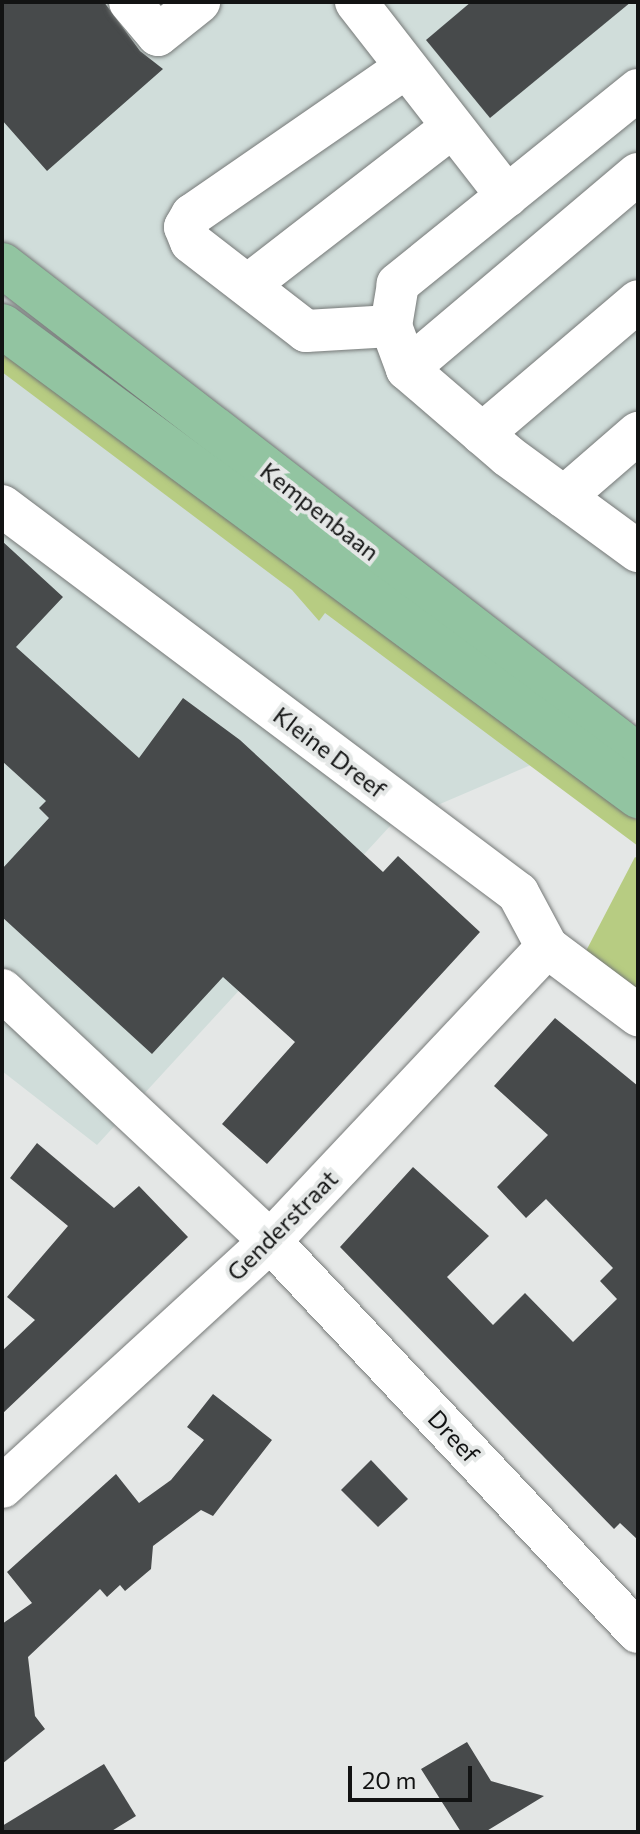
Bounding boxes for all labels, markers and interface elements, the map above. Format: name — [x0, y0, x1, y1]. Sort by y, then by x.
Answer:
street label: Kempenbaan — [255, 456, 385, 566]
street label: Kleine Dreef — [268, 700, 392, 804]
street label: Genderstraat — [221, 1164, 343, 1286]
street label: Dreef — [423, 1404, 485, 1468]
scale bar — [352, 1750, 476, 1800]
text: 20 m — [362, 1765, 416, 1794]

